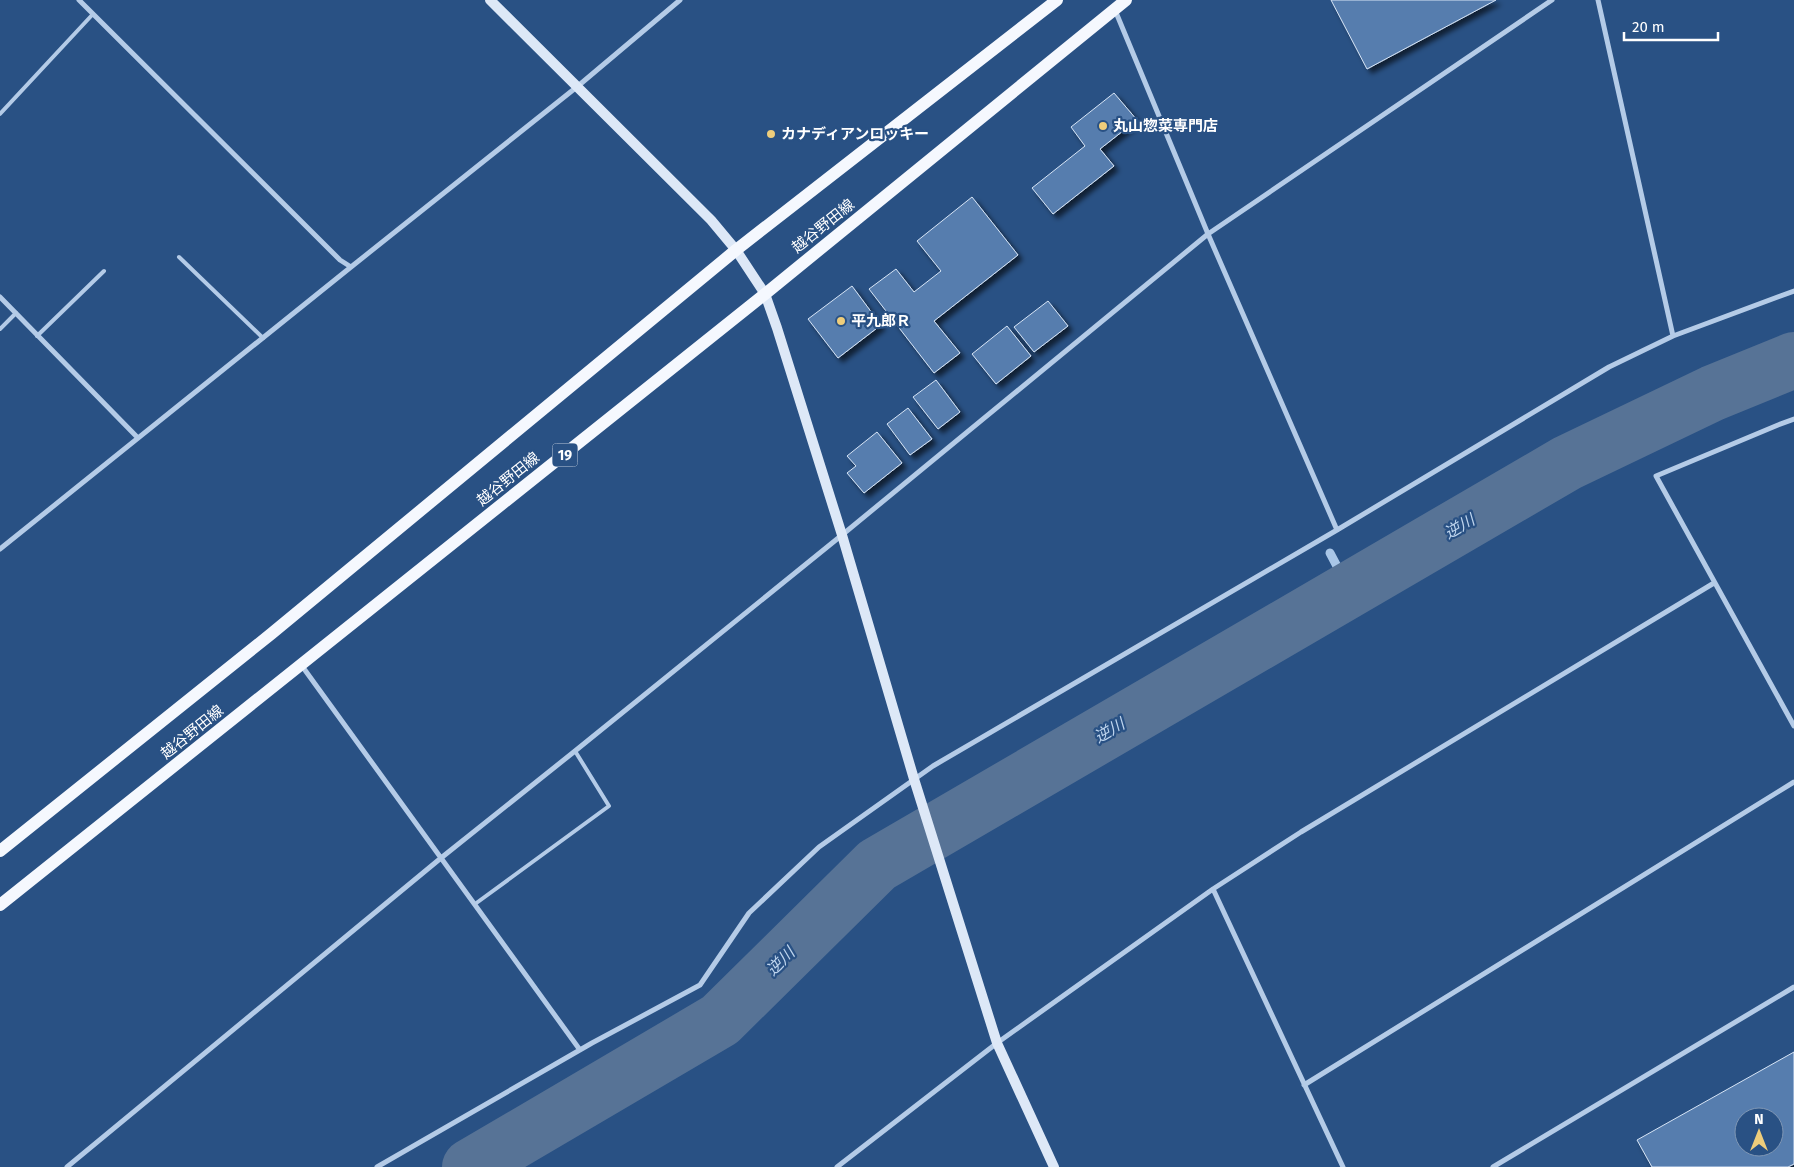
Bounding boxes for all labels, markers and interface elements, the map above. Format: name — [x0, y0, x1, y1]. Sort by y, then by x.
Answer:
scale bar — [1624, 10, 1718, 42]
text: 20 m — [1632, 18, 1665, 36]
place label: 丸山惣菜専門店 — [1113, 117, 1218, 135]
marker: 丸山惣菜専門店 — [1097, 120, 1109, 132]
place label: カナディアンロッキー — [781, 125, 929, 143]
marker: カナディアンロッキー — [765, 128, 777, 140]
street label: 越谷野田線 — [787, 195, 858, 257]
place label: 平九郎Ｒ — [851, 312, 911, 330]
marker: 平九郎Ｒ — [835, 315, 847, 327]
road number: 19 — [552, 444, 578, 466]
street label: 越谷野田線 — [472, 448, 543, 510]
water label: 逆川 — [1441, 509, 1480, 543]
street label: 越谷野田線 — [156, 701, 227, 763]
water label: 逆川 — [1091, 713, 1130, 747]
water label: 逆川 — [762, 942, 800, 979]
north arrow — [1734, 1107, 1784, 1157]
text: N — [1754, 1111, 1764, 1128]

